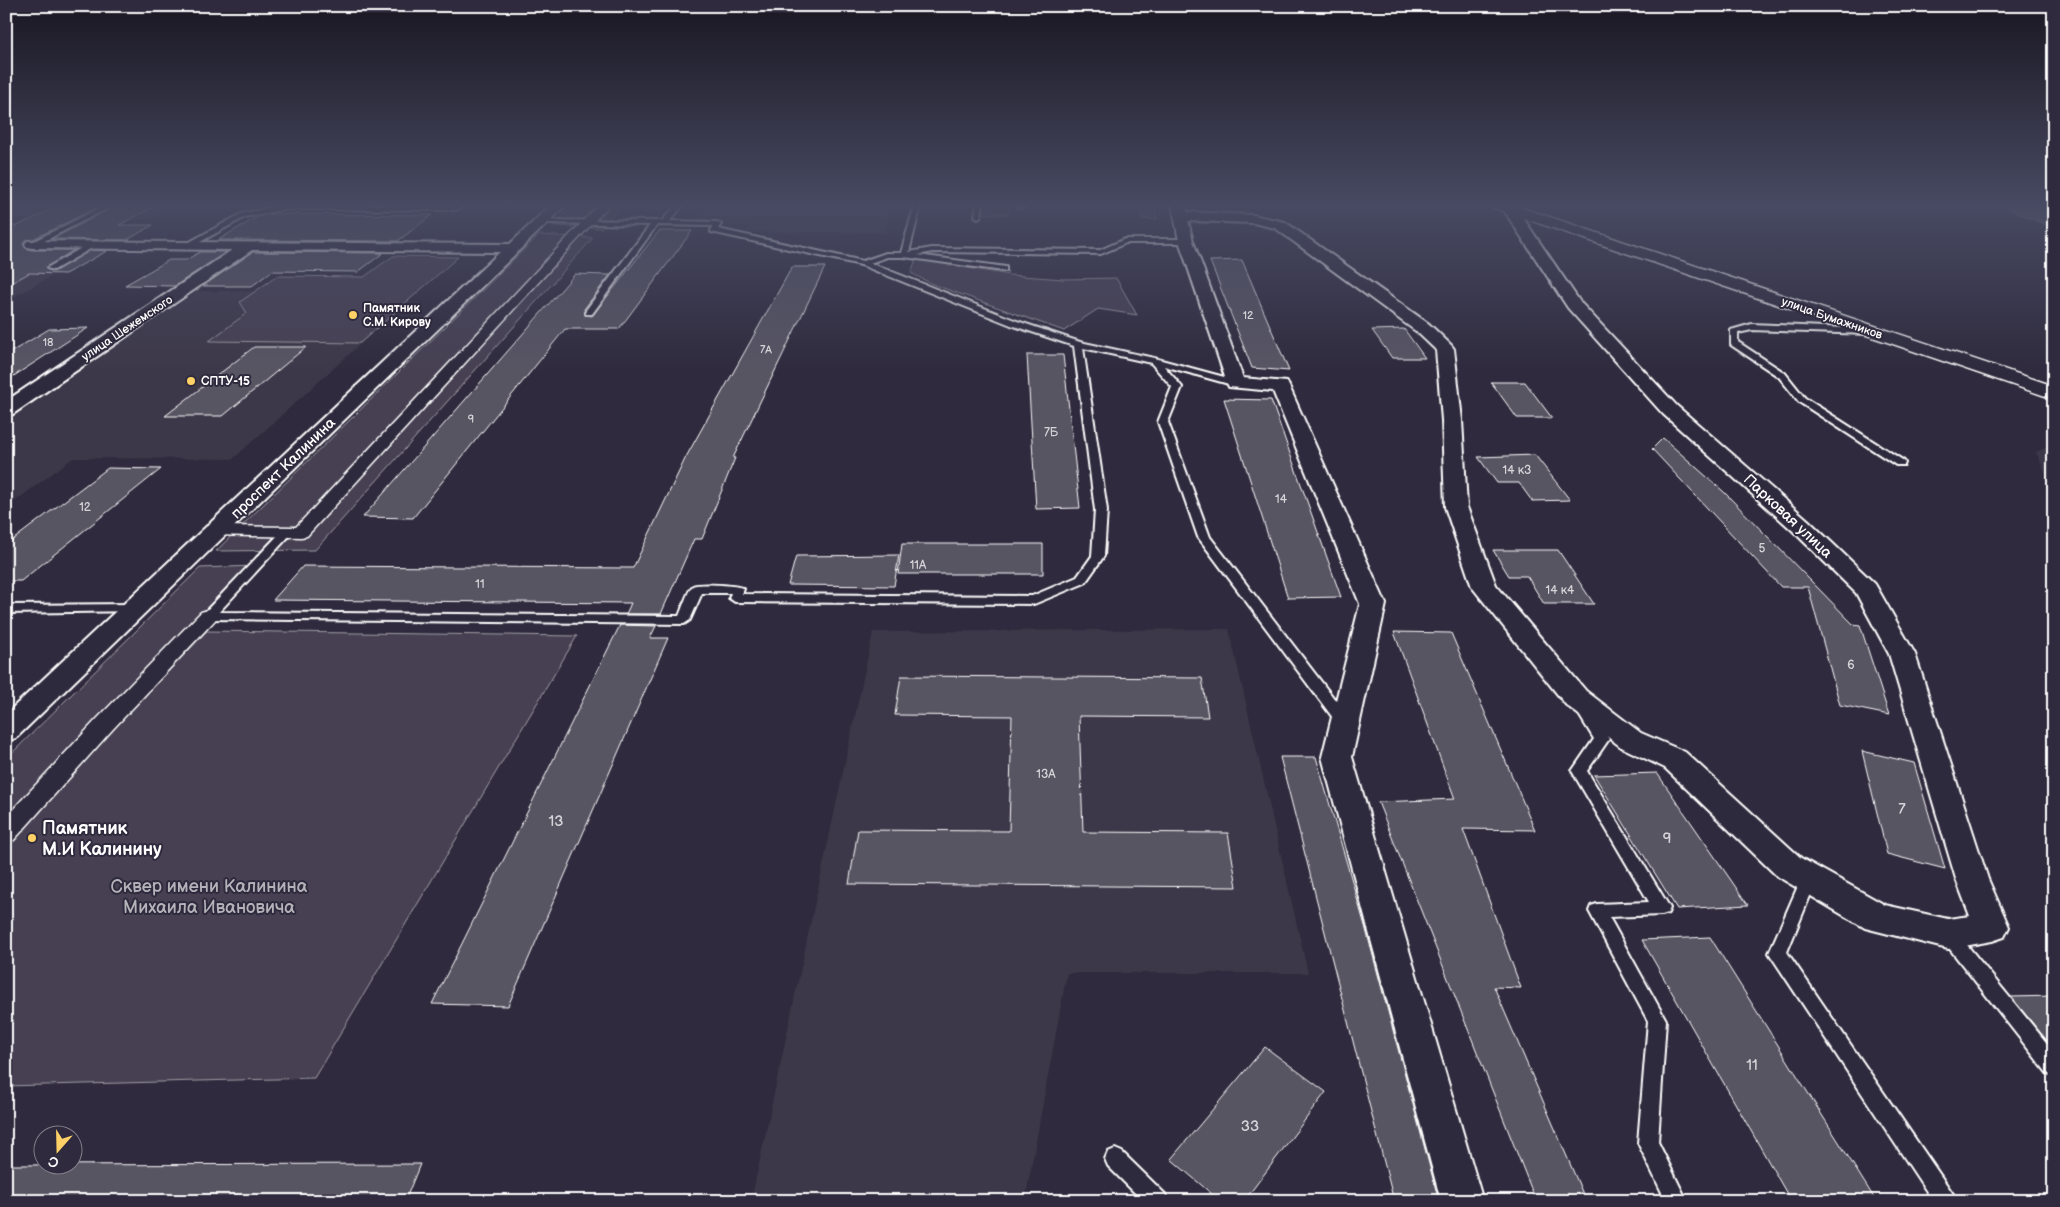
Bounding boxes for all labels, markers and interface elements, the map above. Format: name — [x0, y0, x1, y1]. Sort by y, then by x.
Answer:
street label: улица Шежемского — [79, 292, 176, 364]
street label: улица Бумажников — [1779, 294, 1885, 343]
place label: Памятник С.М. Кирову — [363, 301, 431, 330]
marker: Памятник С.М. Кирову — [347, 309, 359, 321]
house number: 12 — [1243, 309, 1254, 322]
house number: 18 — [43, 336, 53, 349]
house number: 7А — [760, 343, 772, 356]
place label: СПТУ-15 — [201, 374, 250, 389]
marker: СПТУ-15 — [185, 375, 197, 387]
street label: проспект Калинина — [227, 413, 340, 523]
house number: 9 — [468, 413, 474, 426]
house number: 7Б — [1044, 425, 1059, 440]
house number: 14 к3 — [1503, 463, 1531, 478]
street label: Парковая улица — [1739, 470, 1836, 563]
house number: 14 — [1275, 492, 1288, 507]
house number: 12 — [79, 500, 91, 515]
house number: 5 — [1759, 541, 1766, 556]
house number: 11А — [910, 558, 927, 573]
house number: 11 — [475, 577, 485, 592]
house number: 14 к4 — [1546, 583, 1575, 598]
house number: 6 — [1847, 658, 1855, 673]
house number: 13А — [1036, 767, 1056, 782]
house number: 7 — [1898, 800, 1906, 819]
house number: 13 — [548, 812, 564, 831]
place label: Памятник М.И Калинину — [42, 818, 162, 860]
house number: 9 — [1663, 829, 1671, 848]
marker: Памятник М.И Калинину — [26, 832, 38, 844]
park label: Сквер имени Калинина Михаила Ивановича — [111, 876, 308, 918]
house number: 11 — [1746, 1056, 1758, 1075]
house number: 33 — [1241, 1117, 1259, 1136]
north arrow — [32, 1124, 82, 1174]
text: С — [46, 1152, 61, 1171]

